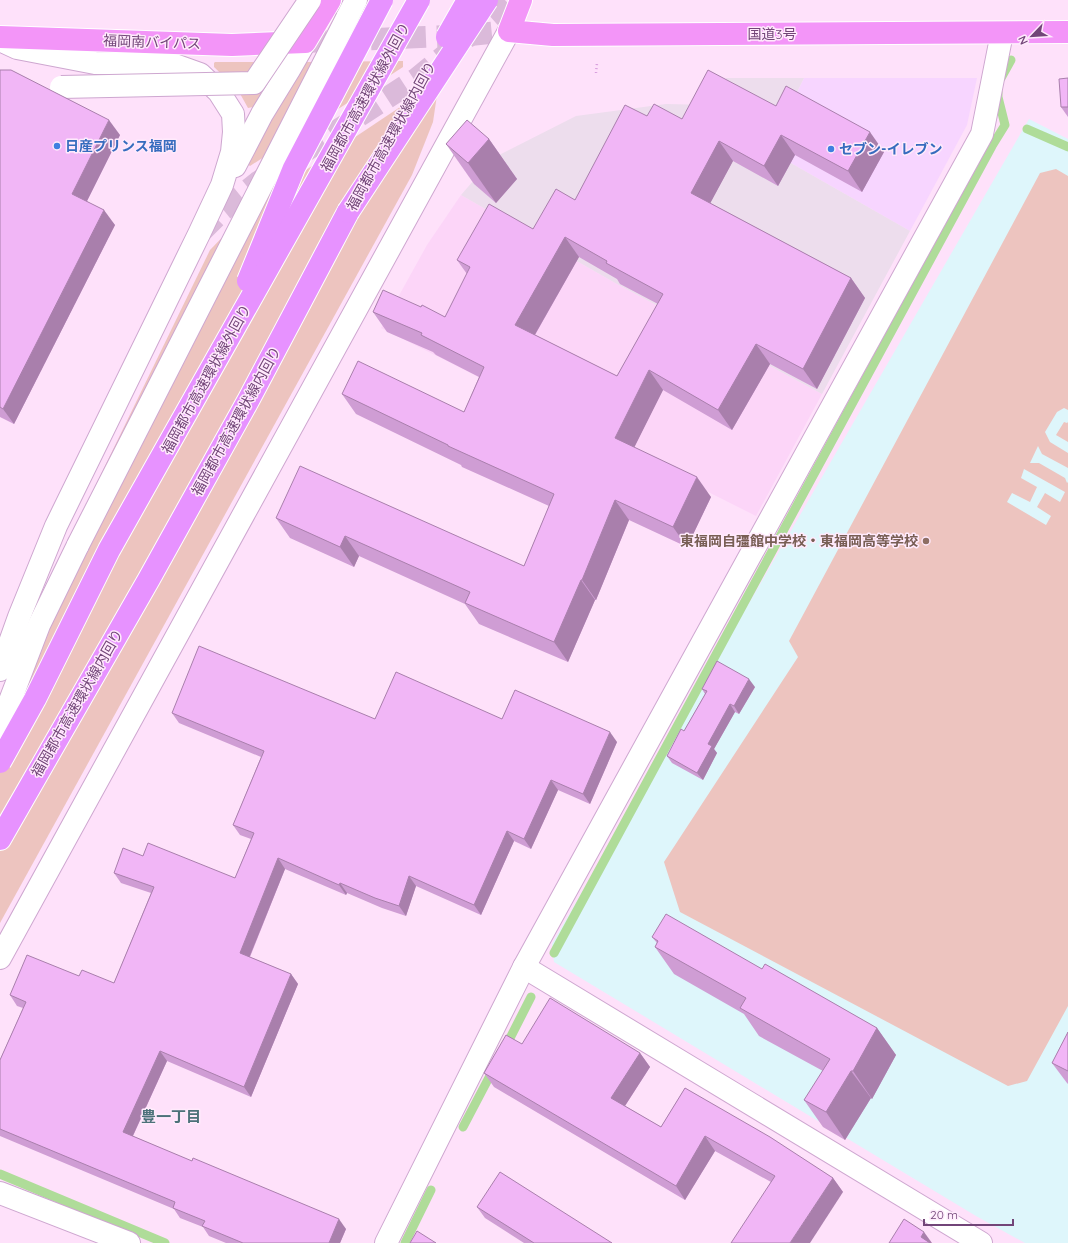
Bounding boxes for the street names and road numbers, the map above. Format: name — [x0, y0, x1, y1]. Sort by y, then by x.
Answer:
street label: 福岡都市高速環状線外回り — [316, 19, 414, 175]
street label: 国道3号 — [747, 25, 797, 43]
street label: 福岡南バイパス — [103, 31, 201, 53]
street label: 福岡都市高速環状線内回り — [342, 58, 440, 214]
street label: 福岡都市高速環状線外回り — [157, 301, 255, 457]
street label: 福岡都市高速環状線内回り — [187, 343, 285, 499]
street label: 福岡都市高速環状線内回り — [27, 626, 127, 780]

